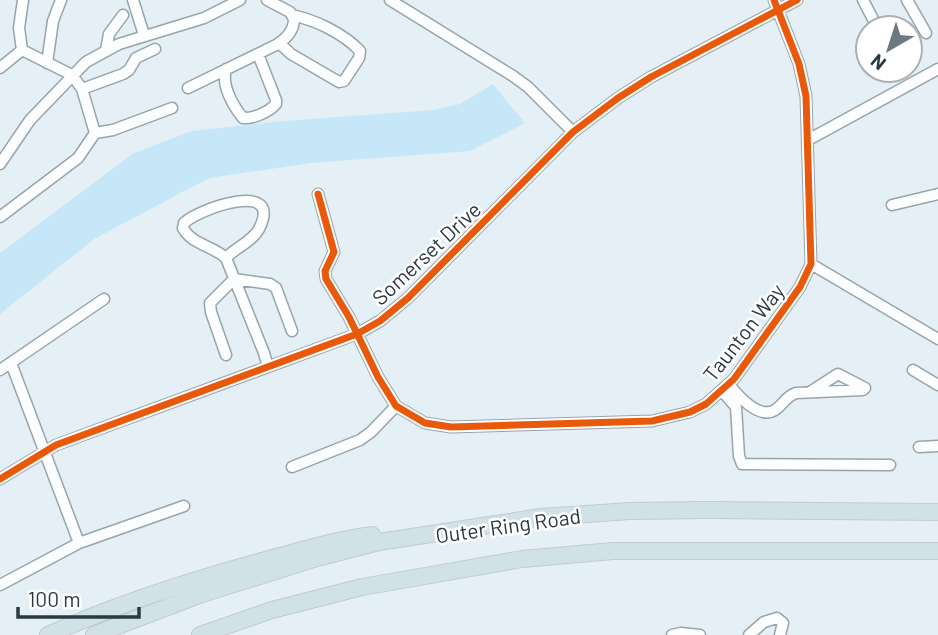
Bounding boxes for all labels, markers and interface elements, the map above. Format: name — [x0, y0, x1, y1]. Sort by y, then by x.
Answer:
north arrow — [854, 14, 924, 84]
text: N — [866, 50, 890, 76]
street label: Somerset Drive — [366, 196, 486, 310]
street label: Taunton Way — [697, 278, 789, 386]
street label: Outer Ring Road — [434, 502, 582, 548]
scale bar — [18, 576, 138, 620]
text: 100 m — [28, 586, 81, 611]

